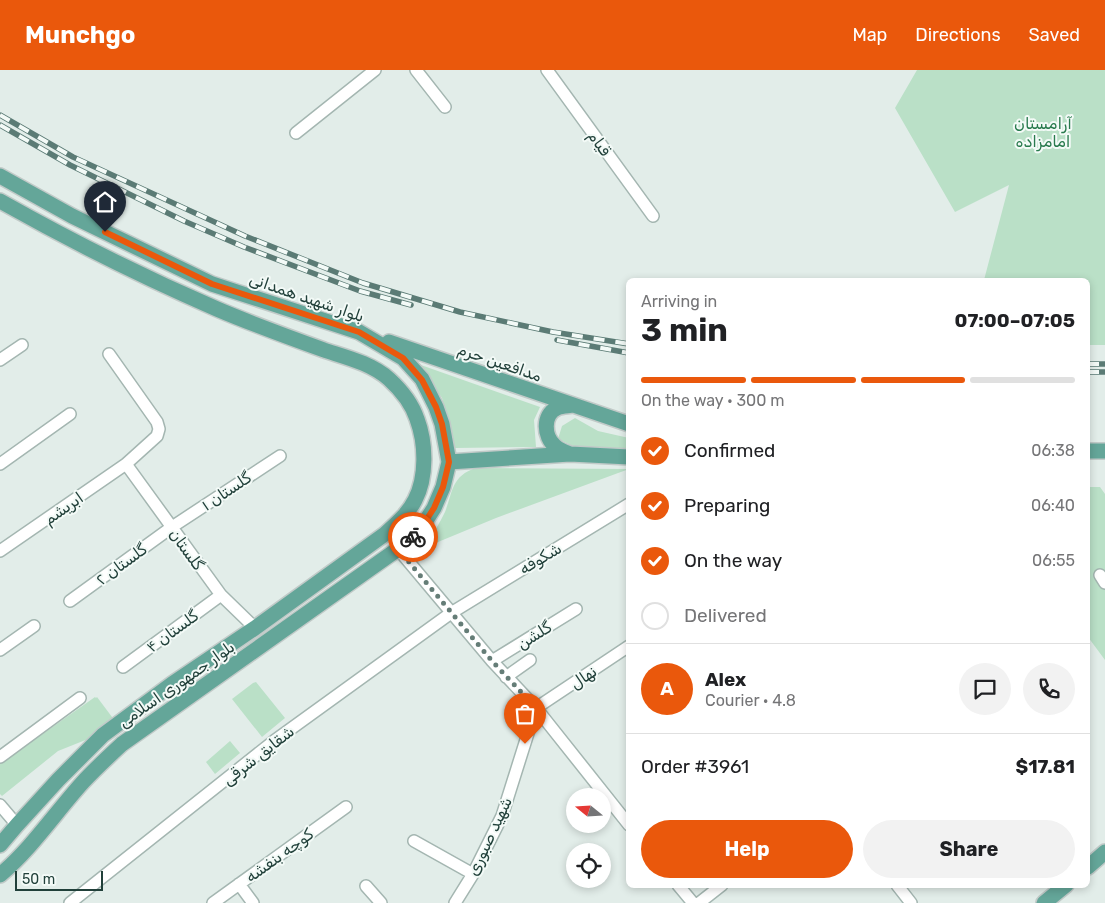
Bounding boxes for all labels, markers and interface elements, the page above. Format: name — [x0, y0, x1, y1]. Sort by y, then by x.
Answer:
text: Munchgo — [25, 21, 135, 49]
text: Map — [852, 24, 887, 46]
text: Directions — [915, 24, 1001, 46]
text: Saved — [1029, 24, 1080, 46]
park label: آرامستان امامزاده — [1014, 114, 1072, 152]
street label: قیام — [583, 127, 615, 161]
pin — [84, 181, 126, 232]
icon: home — [91, 188, 119, 216]
street label: بلوار شهید همدانی — [247, 269, 367, 327]
text: Arriving in — [641, 292, 717, 311]
text: 07:00–07:05 — [954, 309, 1075, 332]
text: 3 min — [641, 311, 728, 349]
street label: مدافعین حرم — [455, 339, 544, 387]
text: On the way · 300 m — [641, 391, 784, 410]
icon: check — [641, 437, 669, 465]
text: Confirmed — [684, 439, 775, 462]
text: 06:38 — [1031, 441, 1075, 460]
street label: گلستان ۱ — [198, 468, 255, 515]
street label: ابریشم — [40, 488, 87, 530]
icon: check — [641, 492, 669, 520]
text: Preparing — [684, 494, 770, 517]
text: 06:40 — [1031, 496, 1075, 515]
courier — [388, 512, 438, 562]
icon: bike — [399, 523, 427, 551]
street label: گلستان — [165, 525, 208, 574]
street label: شکوفه — [516, 538, 565, 579]
street label: گلستان ۲ — [92, 539, 151, 589]
icon: check — [641, 547, 669, 575]
text: On the way — [684, 549, 782, 572]
text: 06:55 — [1032, 551, 1075, 570]
text: Delivered — [684, 604, 767, 627]
street label: گلستان ۴ — [143, 606, 203, 657]
street label: گلشن — [514, 617, 556, 653]
street label: بلوار جمهوری اسلامی — [115, 637, 239, 732]
street label: نهال — [566, 662, 601, 694]
button: chat — [959, 663, 1011, 715]
button: phone — [1023, 663, 1075, 715]
text: Alex — [705, 668, 746, 691]
text: A — [660, 677, 674, 700]
text: Courier · 4.8 — [705, 691, 796, 710]
pin — [504, 693, 546, 744]
icon: bag — [511, 700, 539, 728]
street label: شقایق شرقی — [219, 721, 299, 790]
text: Order #3961 — [641, 755, 749, 778]
text: $17.81 — [1015, 755, 1075, 778]
north arrow — [566, 788, 611, 832]
map controls — [566, 788, 611, 888]
street label: شهید صبوری — [463, 794, 517, 879]
button: Help — [641, 820, 853, 878]
button: Share — [863, 820, 1075, 878]
street label: کوچه بنفشه — [242, 824, 318, 887]
button: locate — [566, 843, 611, 888]
scale bar — [15, 868, 102, 891]
text: 50 m — [22, 871, 55, 888]

